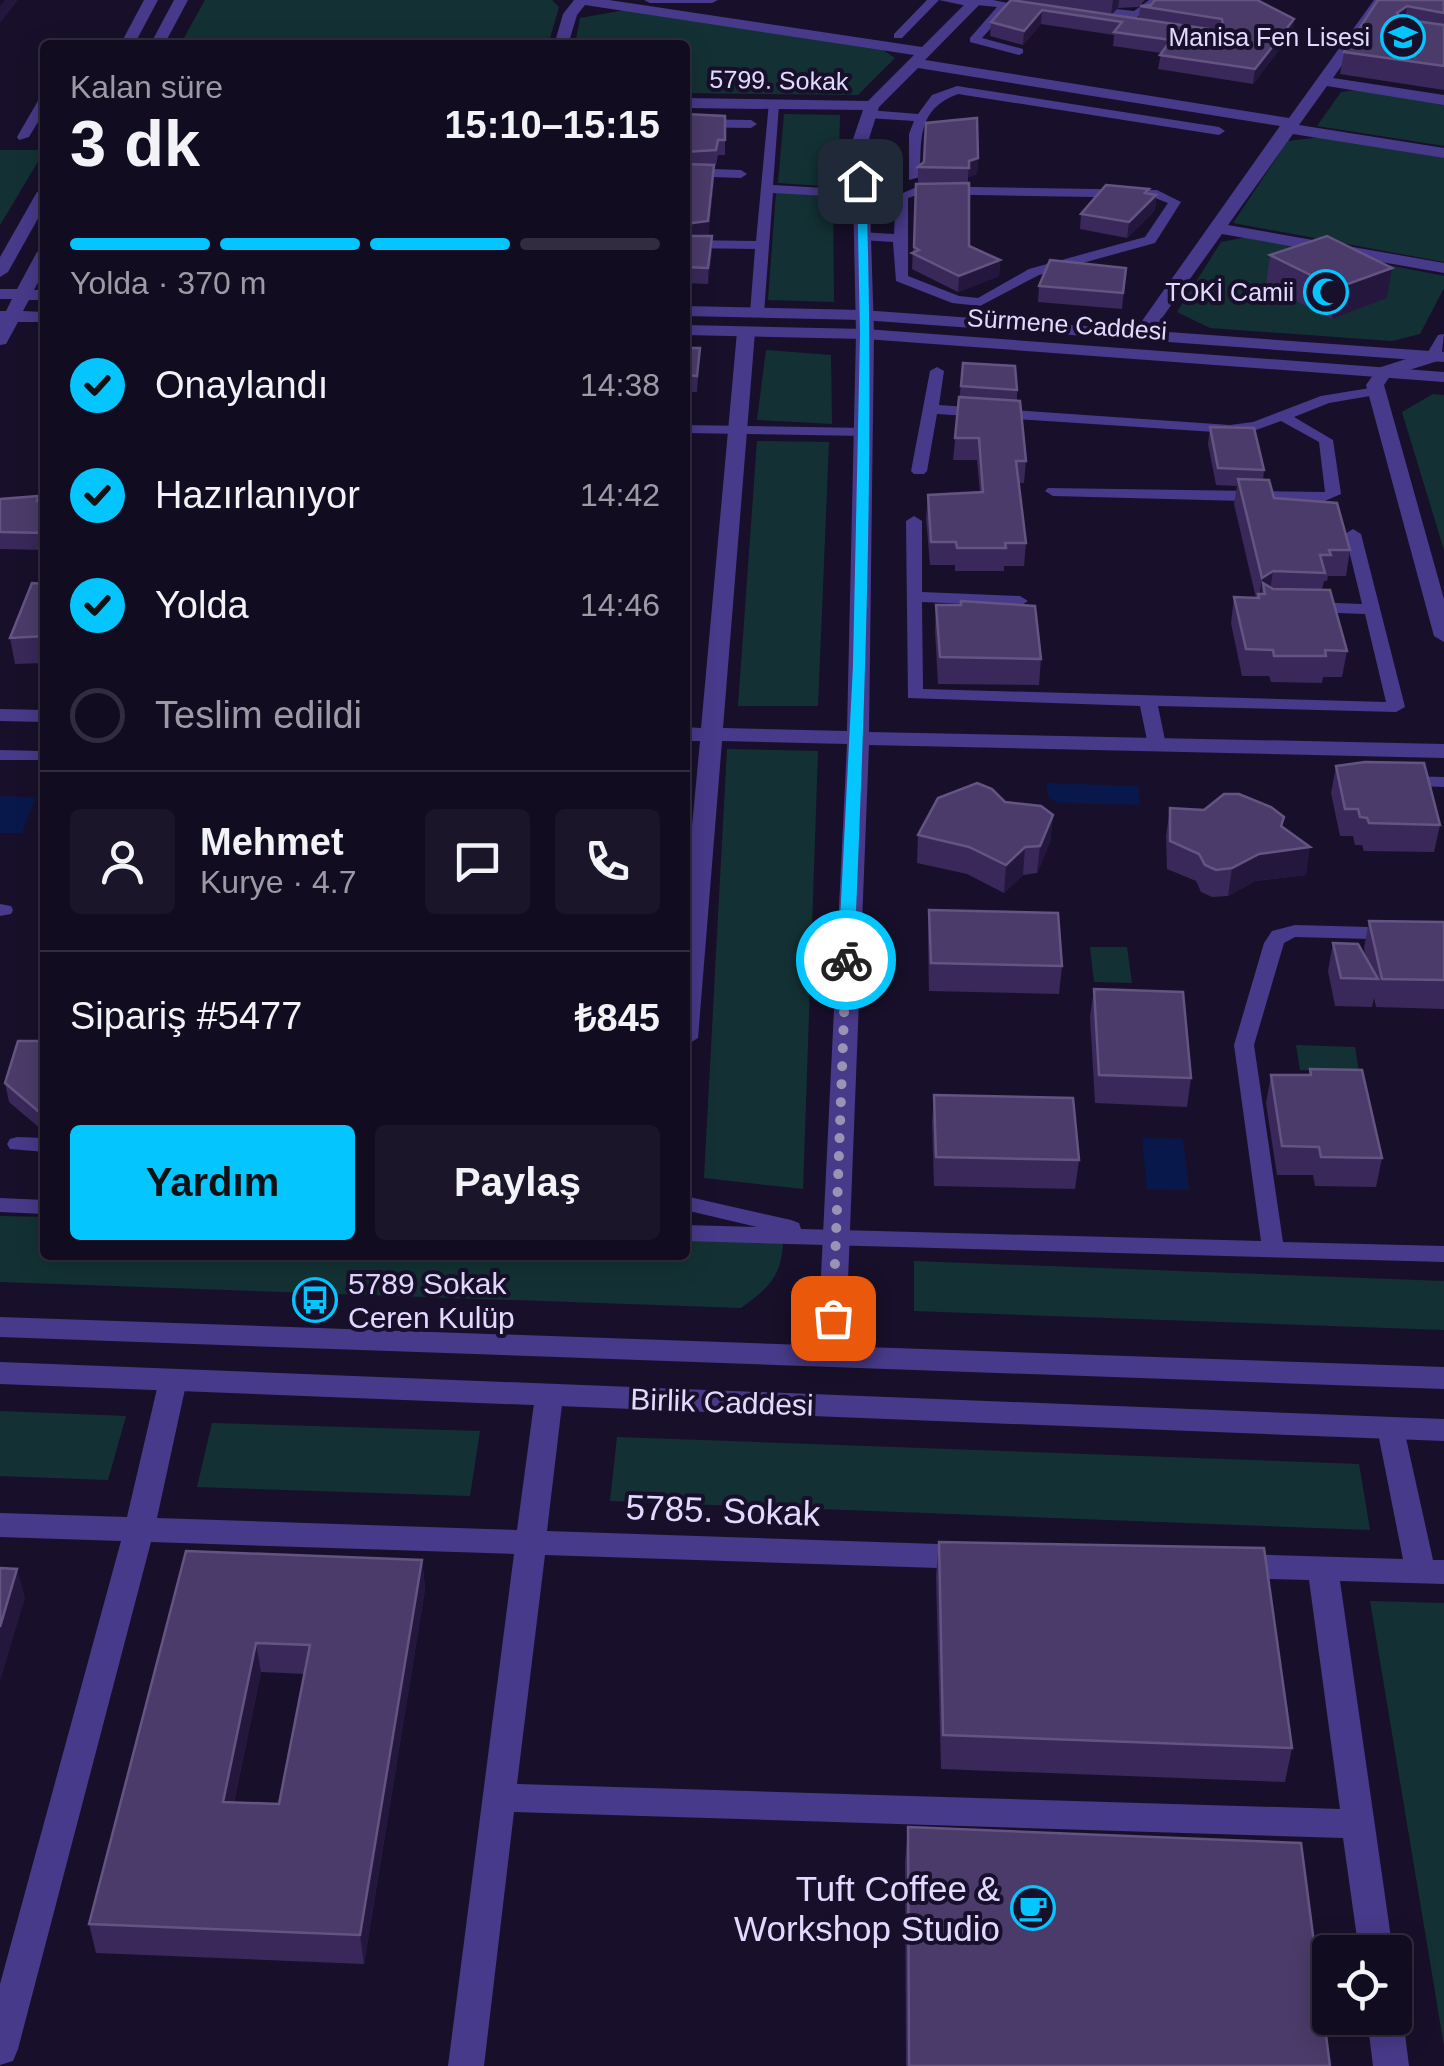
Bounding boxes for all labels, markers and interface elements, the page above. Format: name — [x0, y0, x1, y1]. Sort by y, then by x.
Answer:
school or university icon: Manisa Fen Lisesi — [1380, 14, 1426, 60]
place label: Manisa Fen Lisesi — [1169, 23, 1370, 51]
street label: 5799. Sokak — [709, 65, 849, 95]
text: Kalan süre — [70, 69, 223, 105]
text: 15:10–15:15 — [444, 104, 660, 146]
text: 3 dk — [70, 107, 200, 180]
pin — [818, 139, 903, 224]
icon: home — [833, 154, 888, 209]
text: Yolda · 370 m — [70, 265, 266, 301]
mosque icon: TOKİ Camii — [1303, 269, 1349, 315]
place label: TOKİ Camii — [1165, 278, 1294, 306]
street label: Sürmene Caddesi — [966, 303, 1168, 345]
icon: check — [70, 358, 125, 413]
text: Onaylandı — [155, 364, 328, 406]
text: 14:38 — [580, 367, 660, 403]
icon: check — [70, 468, 125, 523]
text: Hazırlanıyor — [155, 474, 360, 516]
text: 14:42 — [580, 477, 660, 513]
icon: check — [70, 578, 125, 633]
text: Yolda — [155, 584, 249, 626]
text: 14:46 — [580, 587, 660, 623]
text: Teslim edildi — [155, 694, 362, 736]
button: person — [70, 809, 175, 914]
button: chat — [425, 809, 530, 914]
button: phone — [555, 809, 660, 914]
text: Mehmet — [200, 821, 344, 863]
text: Kurye · 4.7 — [200, 864, 357, 900]
courier — [796, 910, 896, 1010]
icon: bike — [819, 933, 874, 988]
text: Sipariş #5477 — [70, 995, 302, 1037]
text: ₺845 — [575, 997, 660, 1039]
button: Yardım — [70, 1125, 355, 1240]
button: Paylaş — [375, 1125, 660, 1240]
place label: 5789 Sokak Ceren Kulüp — [348, 1267, 515, 1334]
pin — [791, 1276, 876, 1361]
bus stop icon: 5789 Sokak Ceren Kulüp — [292, 1277, 338, 1323]
icon: bag — [806, 1291, 861, 1346]
street label: Birlik Caddesi — [630, 1382, 814, 1422]
street label: 5785. Sokak — [625, 1487, 821, 1533]
place label: Tuft Coffee & Workshop Studio — [734, 1869, 1000, 1948]
cafe icon: Tuft Coffee & Workshop Studio — [1010, 1885, 1056, 1931]
map controls — [1312, 1935, 1412, 2035]
button: locate — [1312, 1935, 1412, 2035]

